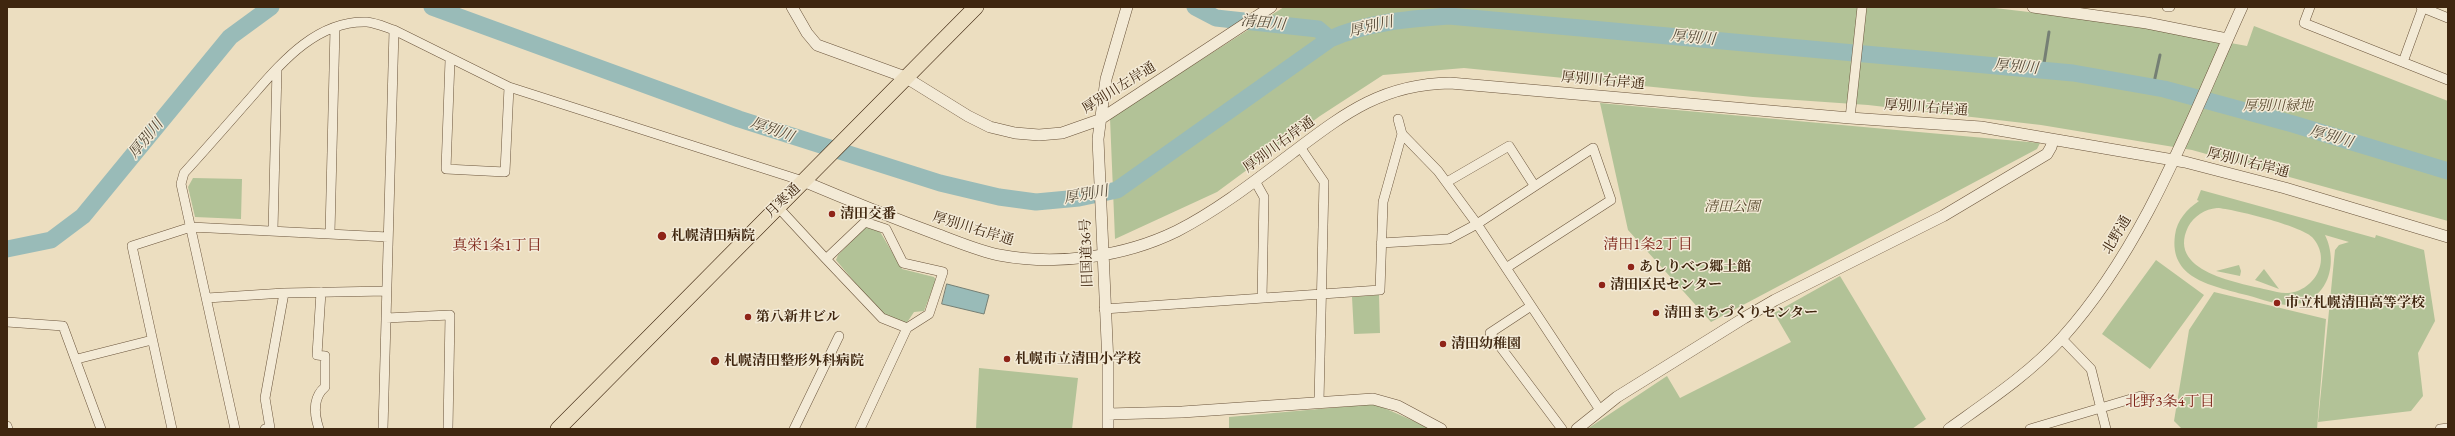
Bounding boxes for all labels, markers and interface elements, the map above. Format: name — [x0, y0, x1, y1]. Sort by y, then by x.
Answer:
water label: 清田川 — [1240, 12, 1286, 34]
water label: 厚別川 — [1347, 13, 1395, 41]
water label: 厚別川 — [1670, 27, 1716, 49]
water label: 厚別川 — [1993, 56, 2039, 78]
street label: 厚別川左岸通 — [1079, 59, 1159, 117]
street label: 厚別川右岸通 — [1560, 69, 1646, 93]
street label: 厚別川右岸通 — [1884, 97, 1968, 119]
park label: 厚別川緑地 — [2243, 98, 2313, 114]
water label: 厚別川 — [748, 114, 796, 146]
street label: 厚別川右岸通 — [1240, 114, 1318, 176]
water label: 厚別川 — [125, 116, 167, 162]
water label: 厚別川 — [2307, 122, 2355, 152]
street label: 厚別川右岸通 — [2205, 145, 2291, 181]
street label: 月寒通 — [762, 180, 804, 222]
water label: 厚別川 — [1062, 182, 1110, 208]
park label: 清田公園 — [1704, 199, 1760, 215]
place label: 清田交番 — [840, 206, 896, 222]
marker: 清田交番 — [827, 209, 837, 219]
street label: 厚別川右岸通 — [930, 209, 1016, 249]
street label: 北野通 — [2099, 213, 2135, 257]
street label: 旧国道36号 — [1077, 218, 1097, 288]
place label: 札幌清田病院 — [671, 228, 755, 244]
marker: 札幌清田病院 — [656, 230, 668, 242]
district label: 清田1条2丁目 — [1603, 236, 1693, 254]
district label: 真栄1条1丁目 — [452, 237, 542, 255]
place label: あしりべつ郷土館 — [1639, 259, 1751, 275]
marker: あしりべつ郷土館 — [1626, 262, 1636, 272]
place label: 清田区民センター — [1610, 277, 1722, 293]
marker: 清田区民センター — [1597, 280, 1607, 290]
place label: 市立札幌清田高等学校 — [2285, 295, 2425, 311]
marker: 市立札幌清田高等学校 — [2272, 298, 2282, 308]
place label: 清田まちづくりセンター — [1664, 305, 1818, 321]
marker: 清田まちづくりセンター — [1651, 308, 1661, 318]
place label: 第八新井ビル — [756, 309, 840, 325]
marker: 第八新井ビル — [743, 312, 753, 322]
place label: 清田幼稚園 — [1451, 336, 1521, 352]
marker: 清田幼稚園 — [1438, 339, 1448, 349]
place label: 札幌市立清田小学校 — [1015, 351, 1141, 367]
place label: 札幌清田整形外科病院 — [724, 353, 864, 369]
marker: 札幌市立清田小学校 — [1002, 354, 1012, 364]
marker: 札幌清田整形外科病院 — [709, 355, 721, 367]
district label: 北野3条4丁目 — [2125, 393, 2215, 411]

